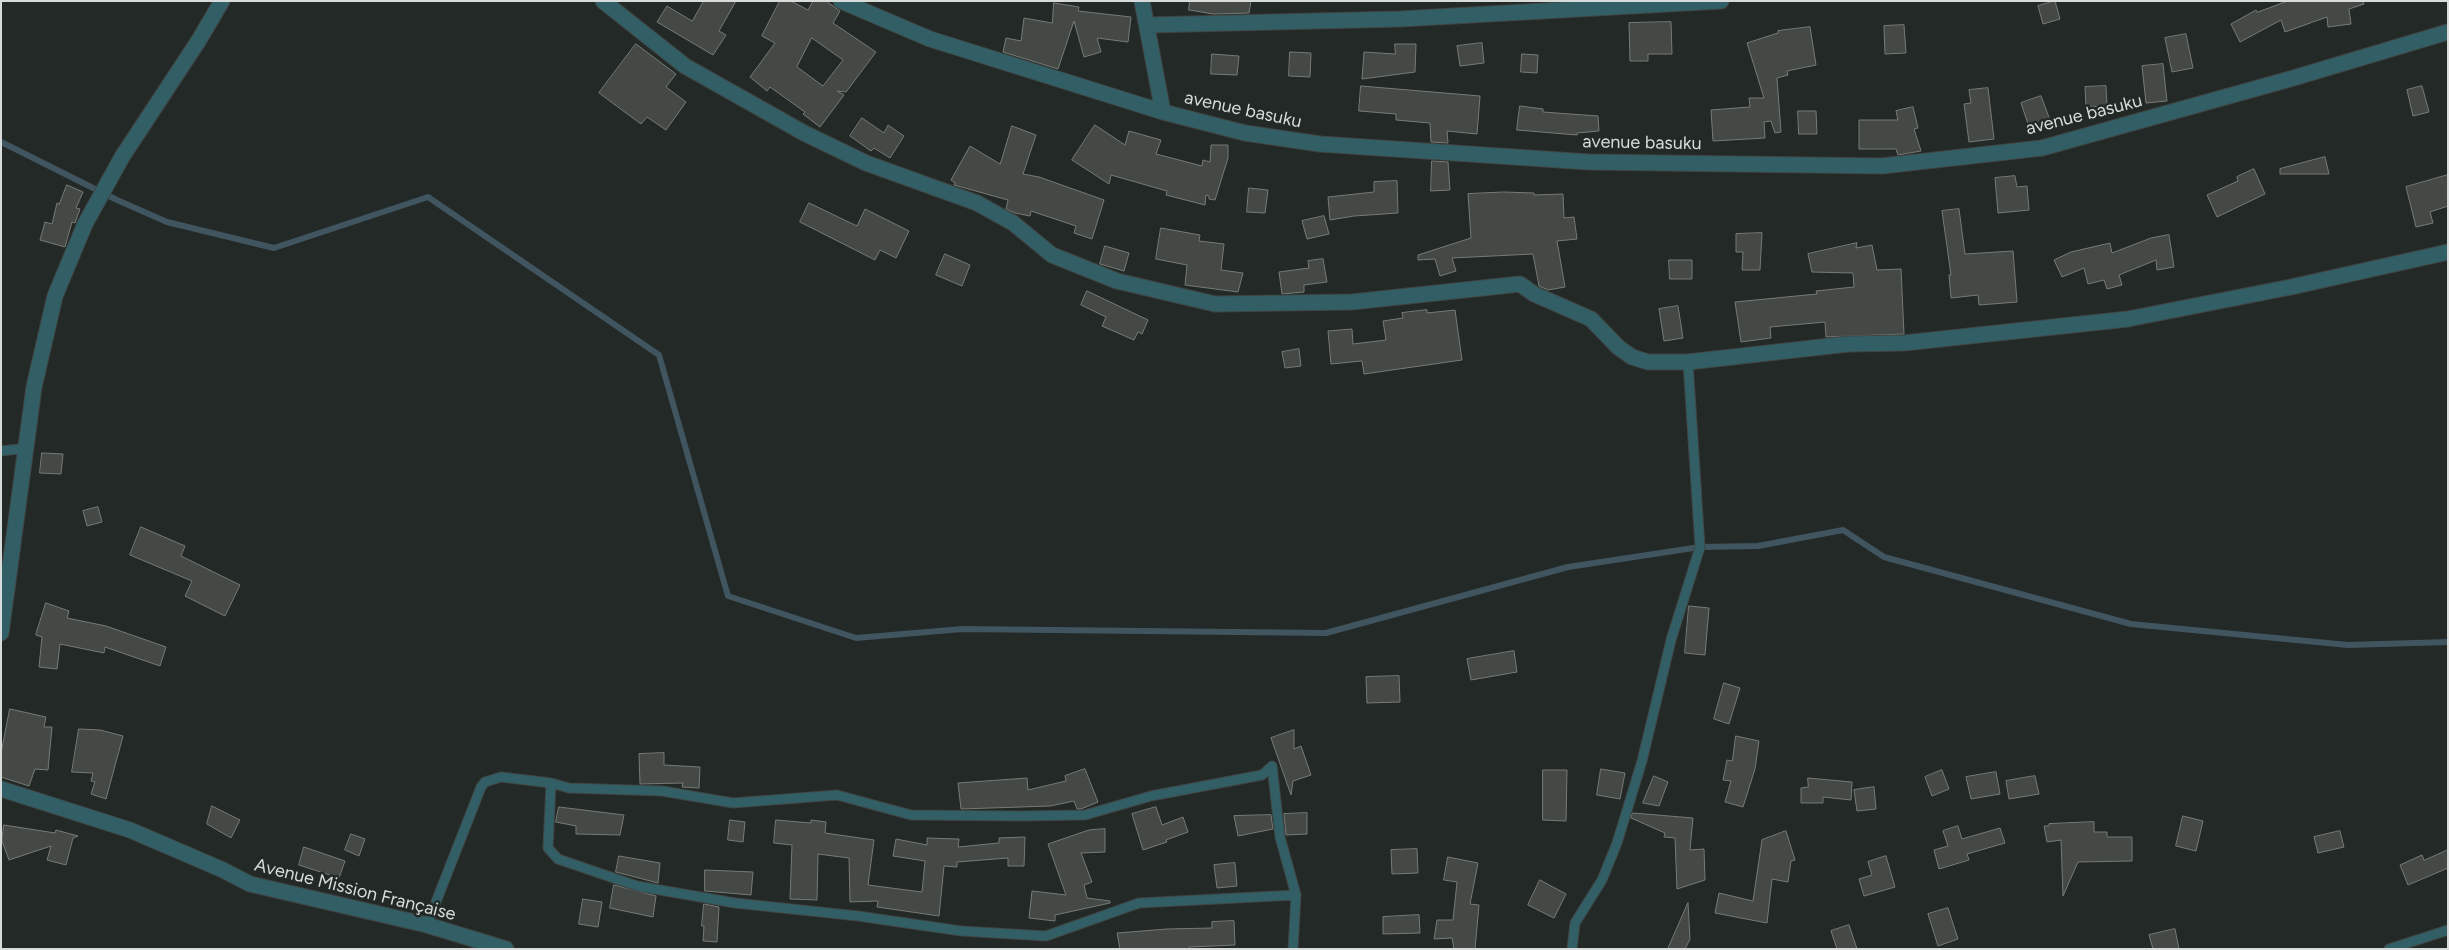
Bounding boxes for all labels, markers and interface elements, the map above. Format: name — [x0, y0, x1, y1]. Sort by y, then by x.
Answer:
street label: avenue basuku — [1182, 87, 1304, 133]
street label: avenue basuku — [2023, 90, 2145, 140]
street label: avenue basuku — [1582, 131, 1702, 155]
street label: Avenue Mission Française — [252, 855, 458, 925]

